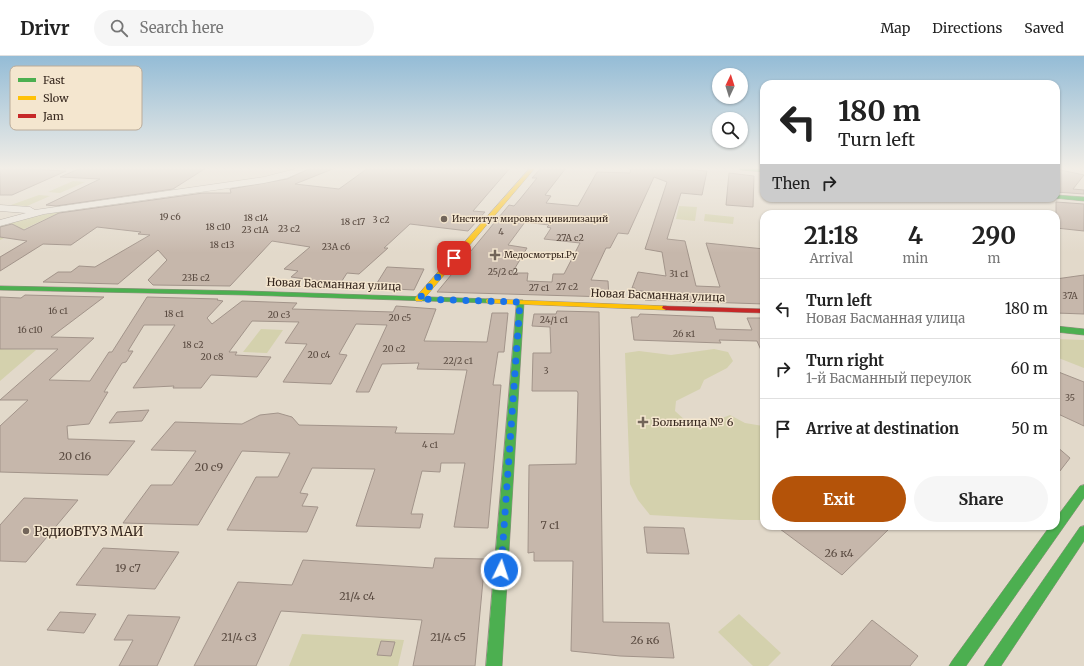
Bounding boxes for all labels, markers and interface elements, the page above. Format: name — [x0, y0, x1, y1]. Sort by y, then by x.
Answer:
search box — [94, 10, 374, 46]
text: Drivr — [20, 16, 70, 40]
icon: search — [108, 17, 130, 39]
text: Search here — [140, 18, 224, 37]
text: Map — [880, 19, 910, 37]
text: Directions — [932, 19, 1002, 37]
text: Saved — [1024, 19, 1064, 37]
legend — [10, 66, 142, 130]
north arrow — [712, 68, 748, 104]
map controls — [712, 68, 748, 148]
text: Fast — [43, 73, 66, 87]
text: Slow — [43, 91, 69, 105]
text: 180 m — [838, 93, 921, 129]
icon: left — [772, 96, 824, 148]
text: Jam — [42, 109, 64, 123]
button: search — [712, 112, 748, 148]
text: Turn left — [838, 128, 915, 151]
icon: right — [818, 172, 840, 194]
text: Then — [772, 174, 810, 193]
house number: 19 с6 — [159, 211, 181, 222]
house number: 18 с14 — [244, 212, 269, 223]
place label: Институт мировых цивилизаций — [452, 213, 608, 224]
house number: 3 с2 — [372, 214, 390, 225]
marker: Институт мировых цивилизаций — [439, 214, 449, 224]
house number: 18 с17 — [341, 216, 365, 227]
text: 21:18 — [804, 220, 859, 251]
text: 4 — [908, 220, 923, 251]
text: 290 — [972, 220, 1016, 251]
house number: 18 с10 — [205, 221, 231, 232]
house number: 23 с2 — [278, 223, 300, 234]
house number: 23 с1А — [241, 224, 269, 235]
house number: 4 — [498, 226, 504, 237]
house number: 27А с2 — [556, 232, 584, 243]
house number: 18 с13 — [210, 239, 234, 250]
house number: 23А с6 — [322, 241, 351, 252]
pin — [437, 241, 471, 275]
icon: arrive — [443, 247, 465, 269]
marker: Медосмотры.Ру — [489, 249, 501, 261]
place label: Медосмотры.Ру — [504, 249, 578, 260]
text: Arrival — [810, 250, 853, 267]
text: min — [902, 250, 928, 267]
text: m — [988, 250, 1001, 267]
house number: 25/2 с2 — [488, 266, 518, 277]
house number: 31 с1 — [669, 268, 689, 279]
house number: 23Б с2 — [182, 272, 210, 283]
street label: Новая Басманная улица — [266, 275, 402, 293]
house number: 27 с2 — [556, 281, 578, 292]
house number: 27 с1 — [529, 282, 549, 293]
street label: Новая Басманная улица — [590, 286, 726, 304]
house number: 37А — [1062, 290, 1078, 301]
text: Turn left — [806, 291, 872, 310]
icon: left — [772, 298, 794, 320]
text: 180 m — [1005, 299, 1048, 318]
house number: 16 с1 — [48, 305, 68, 316]
house number: 18 с1 — [164, 308, 184, 319]
house number: 20 с3 — [268, 309, 290, 320]
text: Новая Басманная улица — [806, 310, 965, 327]
house number: 20 с5 — [389, 312, 411, 323]
house number: 24/1 с1 — [540, 314, 568, 325]
house number: 16 с10 — [17, 324, 43, 335]
house number: 26 к1 — [673, 328, 695, 339]
house number: 18 с2 — [182, 339, 204, 350]
house number: 20 с2 — [383, 343, 405, 354]
house number: 20 с4 — [308, 349, 331, 360]
house number: 20 с8 — [201, 351, 223, 362]
text: Turn right — [806, 351, 884, 370]
house number: 22/2 с1 — [443, 355, 473, 366]
icon: right — [772, 358, 794, 380]
text: 60 m — [1011, 359, 1048, 378]
house number: 3 — [543, 365, 549, 376]
text: 1-й Басманный переулок — [806, 370, 971, 387]
house number: 35 — [1065, 392, 1075, 403]
place label: Больница № 6 — [652, 415, 734, 429]
marker: Больница № 6 — [637, 416, 649, 428]
icon: arrive — [772, 418, 794, 440]
text: Arrive at destination — [806, 419, 959, 438]
text: 50 m — [1011, 419, 1048, 438]
house number: 4 с1 — [422, 439, 438, 450]
house number: 20 с16 — [59, 449, 92, 463]
house number: 20 с9 — [195, 460, 223, 474]
button: Exit — [772, 476, 906, 522]
button: Share — [914, 476, 1048, 522]
house number: 7 с1 — [540, 518, 560, 532]
place label: РадиоВТУЗ МАИ — [34, 523, 143, 540]
marker: РадиоВТУЗ МАИ — [21, 526, 31, 536]
house number: 26 к4 — [825, 546, 854, 560]
position arrow — [480, 549, 522, 591]
house number: 19 с7 — [115, 561, 141, 575]
house number: 21/4 с4 — [339, 589, 375, 603]
house number: 21/4 с3 — [221, 630, 257, 644]
house number: 21/4 с5 — [430, 630, 466, 644]
house number: 26 к6 — [631, 633, 660, 647]

